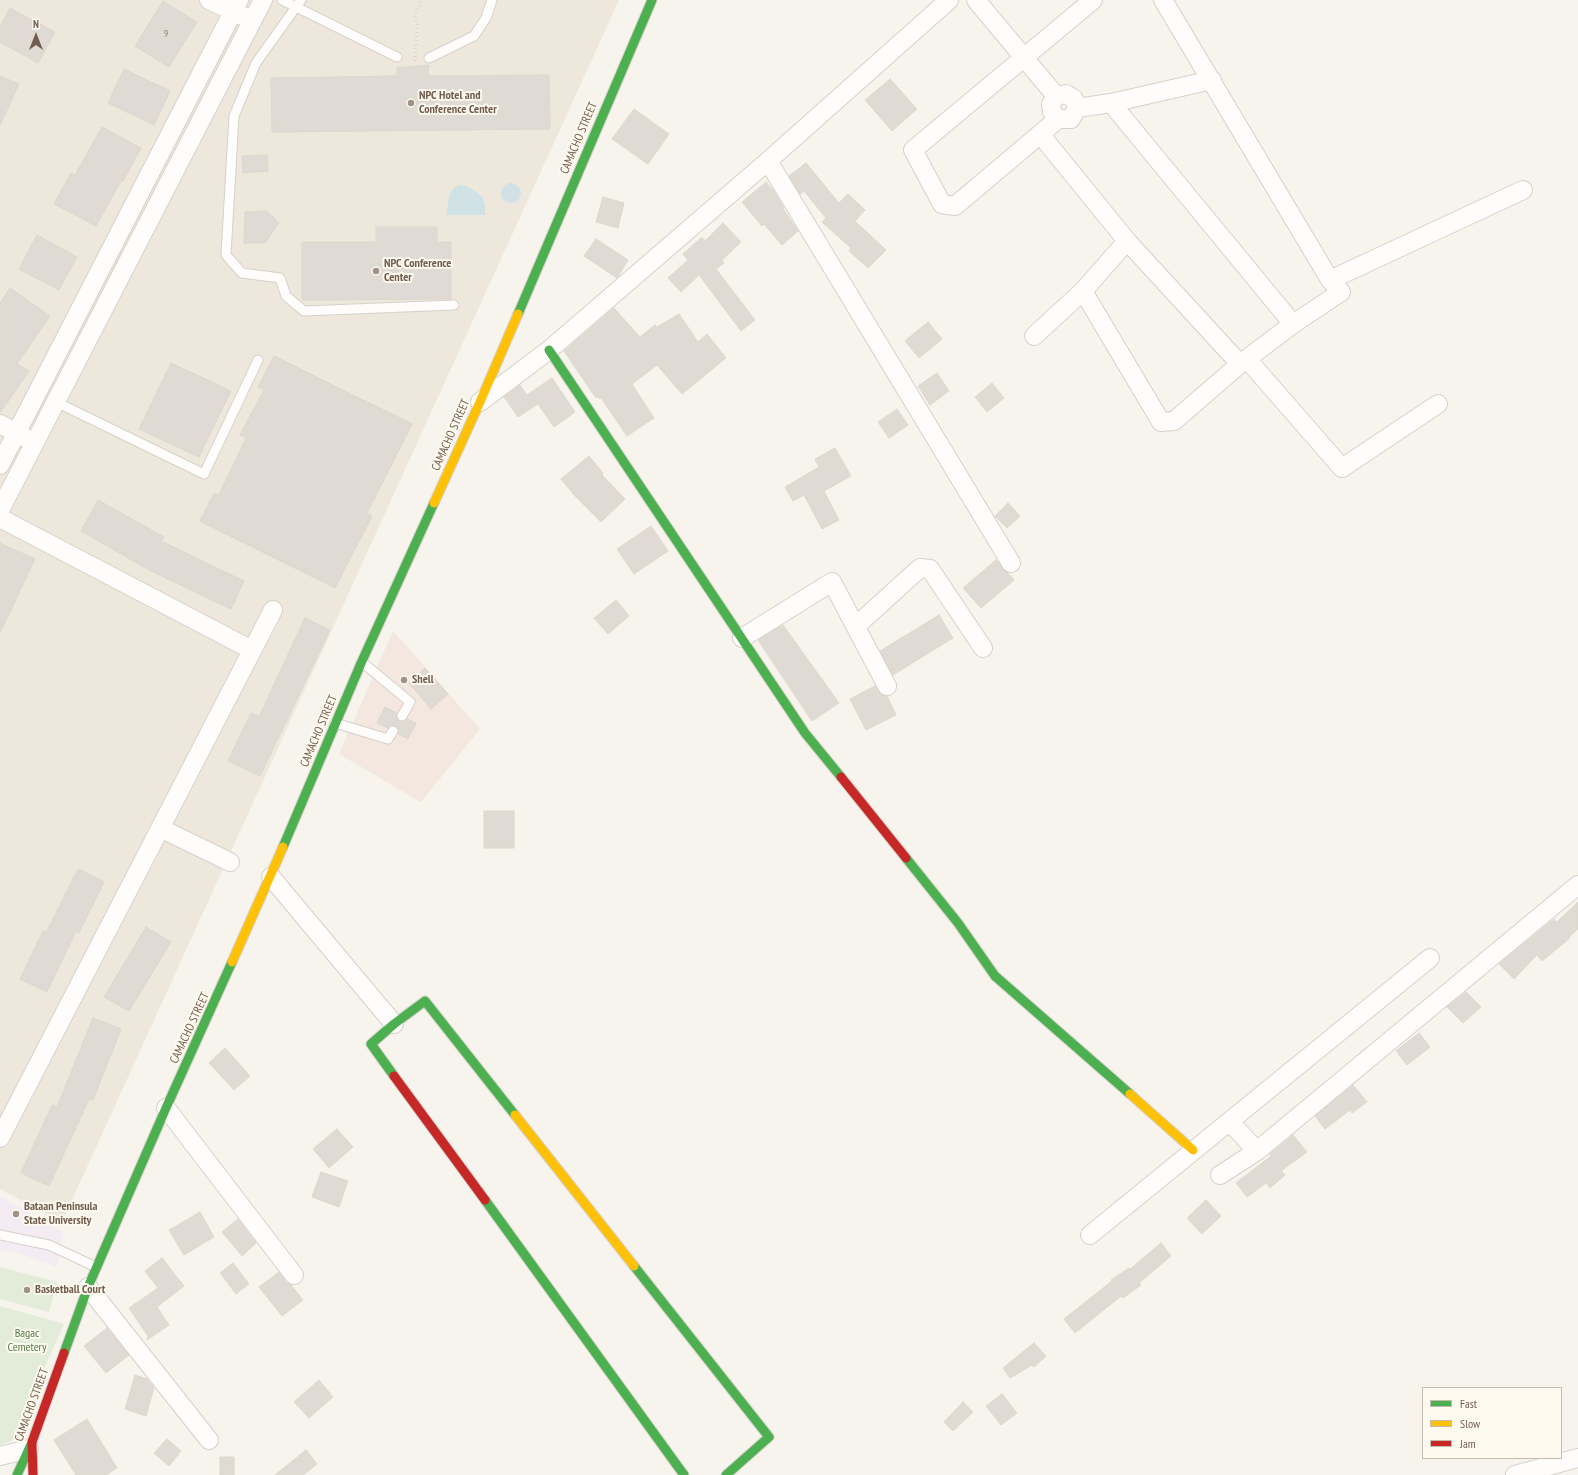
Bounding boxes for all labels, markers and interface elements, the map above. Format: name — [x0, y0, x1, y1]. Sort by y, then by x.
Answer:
north arrow — [16, 16, 56, 56]
text: N — [33, 17, 39, 31]
house number: 9 — [164, 28, 168, 40]
place label: NPC Hotel and Conference Center — [419, 89, 497, 117]
marker: NPC Hotel and Conference Center — [406, 98, 416, 108]
street label: CAMACHO STREET — [557, 100, 601, 176]
place label: NPC Conference Center — [384, 257, 451, 285]
marker: NPC Conference Center — [371, 266, 381, 276]
street label: CAMACHO STREET — [429, 397, 473, 473]
place label: Shell — [412, 673, 434, 687]
marker: Shell — [399, 675, 409, 685]
street label: CAMACHO STREET — [297, 693, 341, 769]
street label: CAMACHO STREET — [167, 990, 213, 1066]
place label: Bataan Peninsula State University — [24, 1200, 97, 1228]
marker: Bataan Peninsula State University — [11, 1209, 21, 1219]
place label: Basketball Court — [35, 1283, 105, 1297]
marker: Basketball Court — [22, 1285, 32, 1295]
park label: Bagac Cemetery — [8, 1327, 46, 1355]
street label: CAMACHO STREET — [12, 1366, 52, 1444]
legend — [1422, 1387, 1562, 1459]
text: Fast — [1460, 1396, 1477, 1411]
text: Slow — [1460, 1416, 1480, 1431]
text: Jam — [1460, 1436, 1476, 1451]

